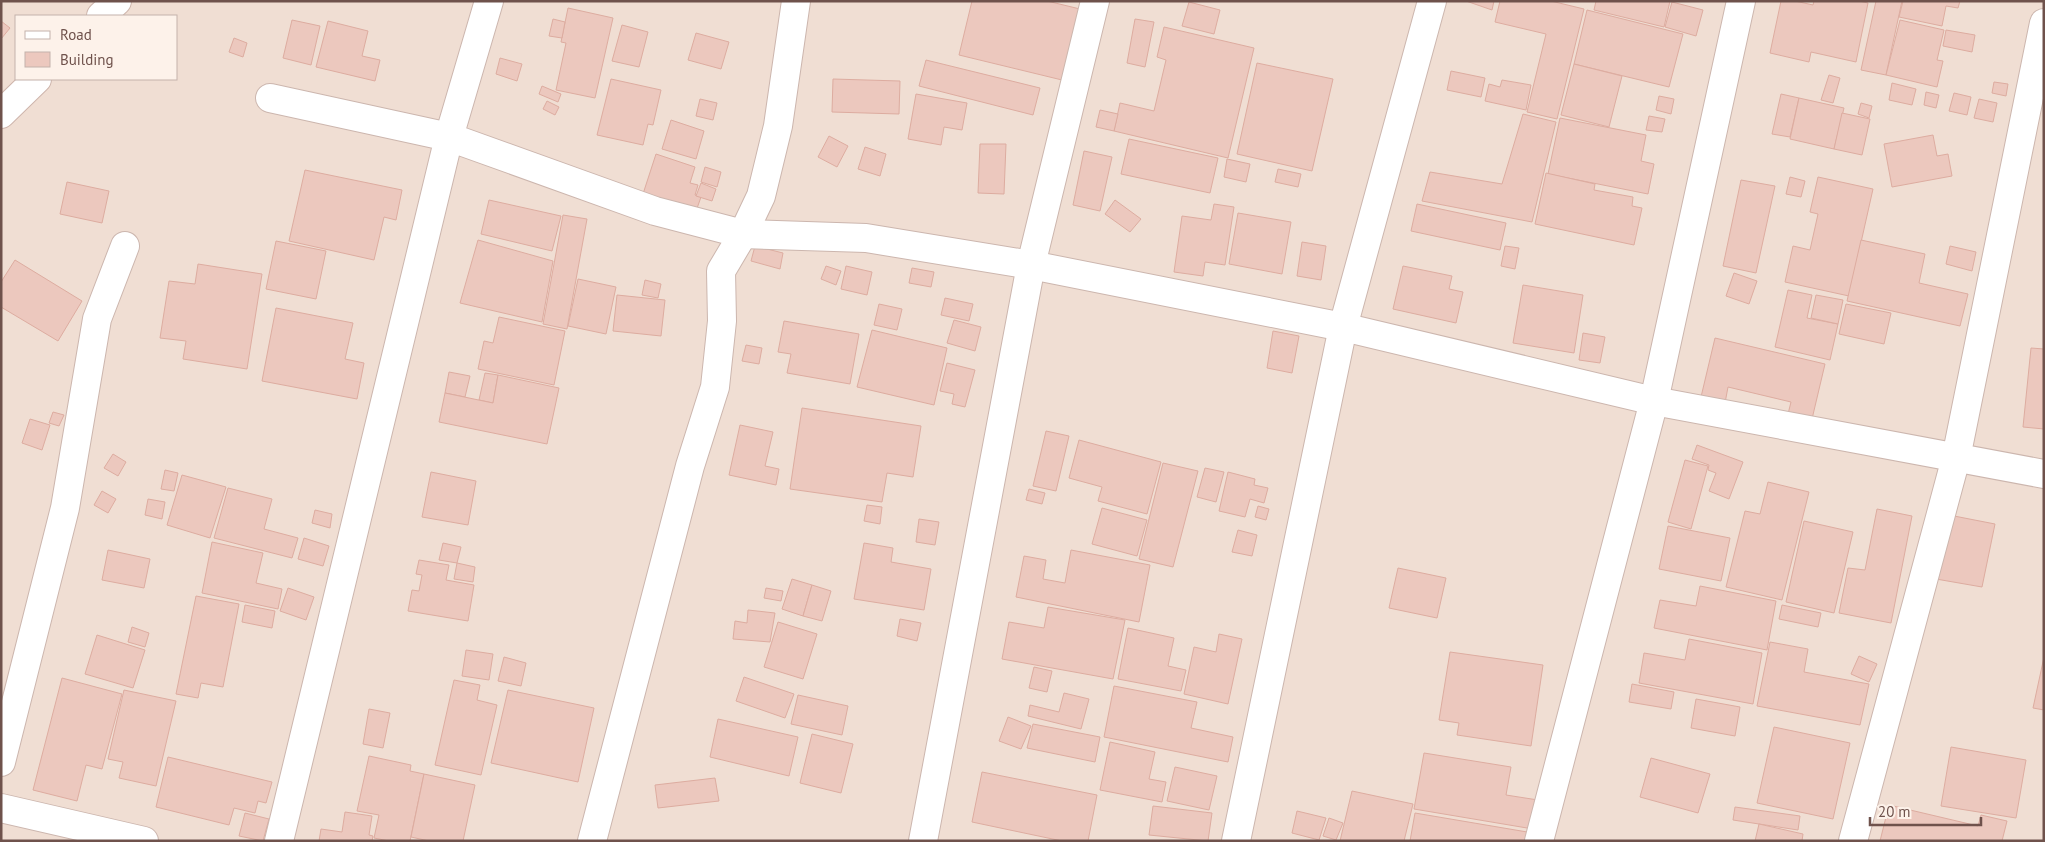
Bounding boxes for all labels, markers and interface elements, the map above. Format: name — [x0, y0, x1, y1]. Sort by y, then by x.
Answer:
legend — [15, 15, 178, 80]
text: Road — [60, 25, 92, 44]
text: Building — [60, 50, 114, 69]
scale bar — [1870, 794, 1981, 826]
text: 20 m — [1878, 802, 1911, 821]

